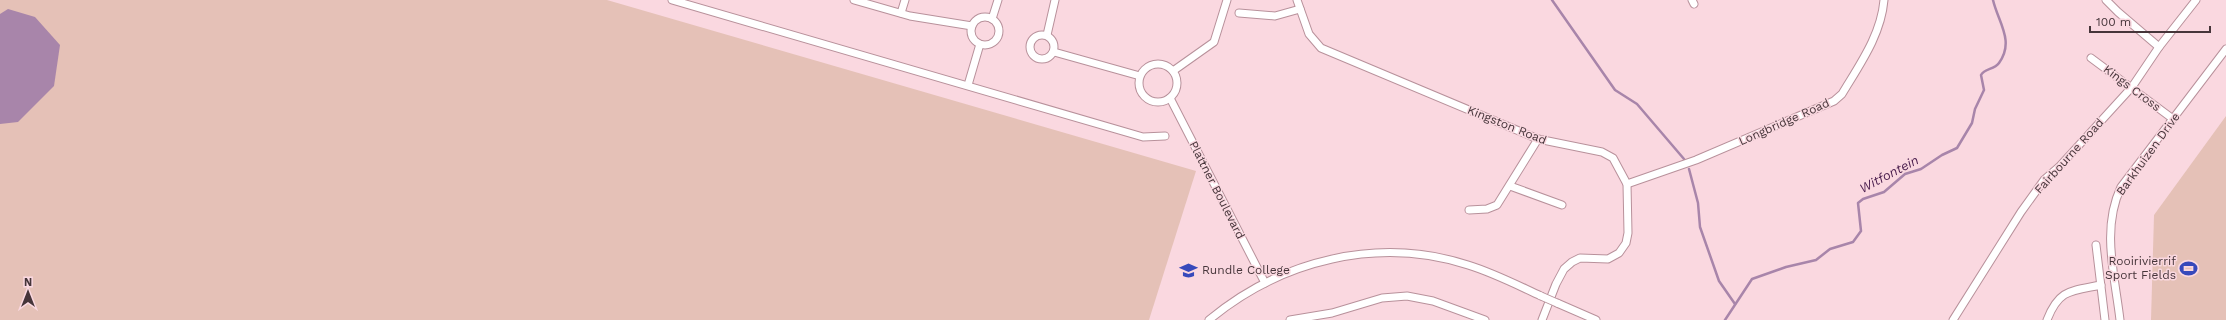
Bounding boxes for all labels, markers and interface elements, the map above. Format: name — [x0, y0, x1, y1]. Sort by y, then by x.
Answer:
scale bar — [2090, 8, 2210, 34]
text: 100 m — [2096, 15, 2131, 29]
street label: Kings Cross — [2101, 62, 2163, 114]
street label: Longbridge Road — [1736, 96, 1832, 148]
street label: Kingston Road — [1465, 103, 1549, 147]
street label: Barkhuizen Drive — [2113, 110, 2183, 198]
street label: Fairbourne Road — [2032, 116, 2106, 196]
street label: Plattner Boulevard — [1186, 139, 1248, 241]
water label: Witfontein — [1857, 152, 1921, 196]
place label: Rooirivierrif Sport Fields — [2105, 254, 2176, 282]
sports icon: Rooirivierrif Sport Fields — [2179, 258, 2199, 278]
school or university icon: Rundle College — [1179, 260, 1199, 280]
place label: Rundle College — [1202, 263, 1290, 277]
north arrow — [8, 272, 48, 312]
text: N — [24, 276, 32, 289]

